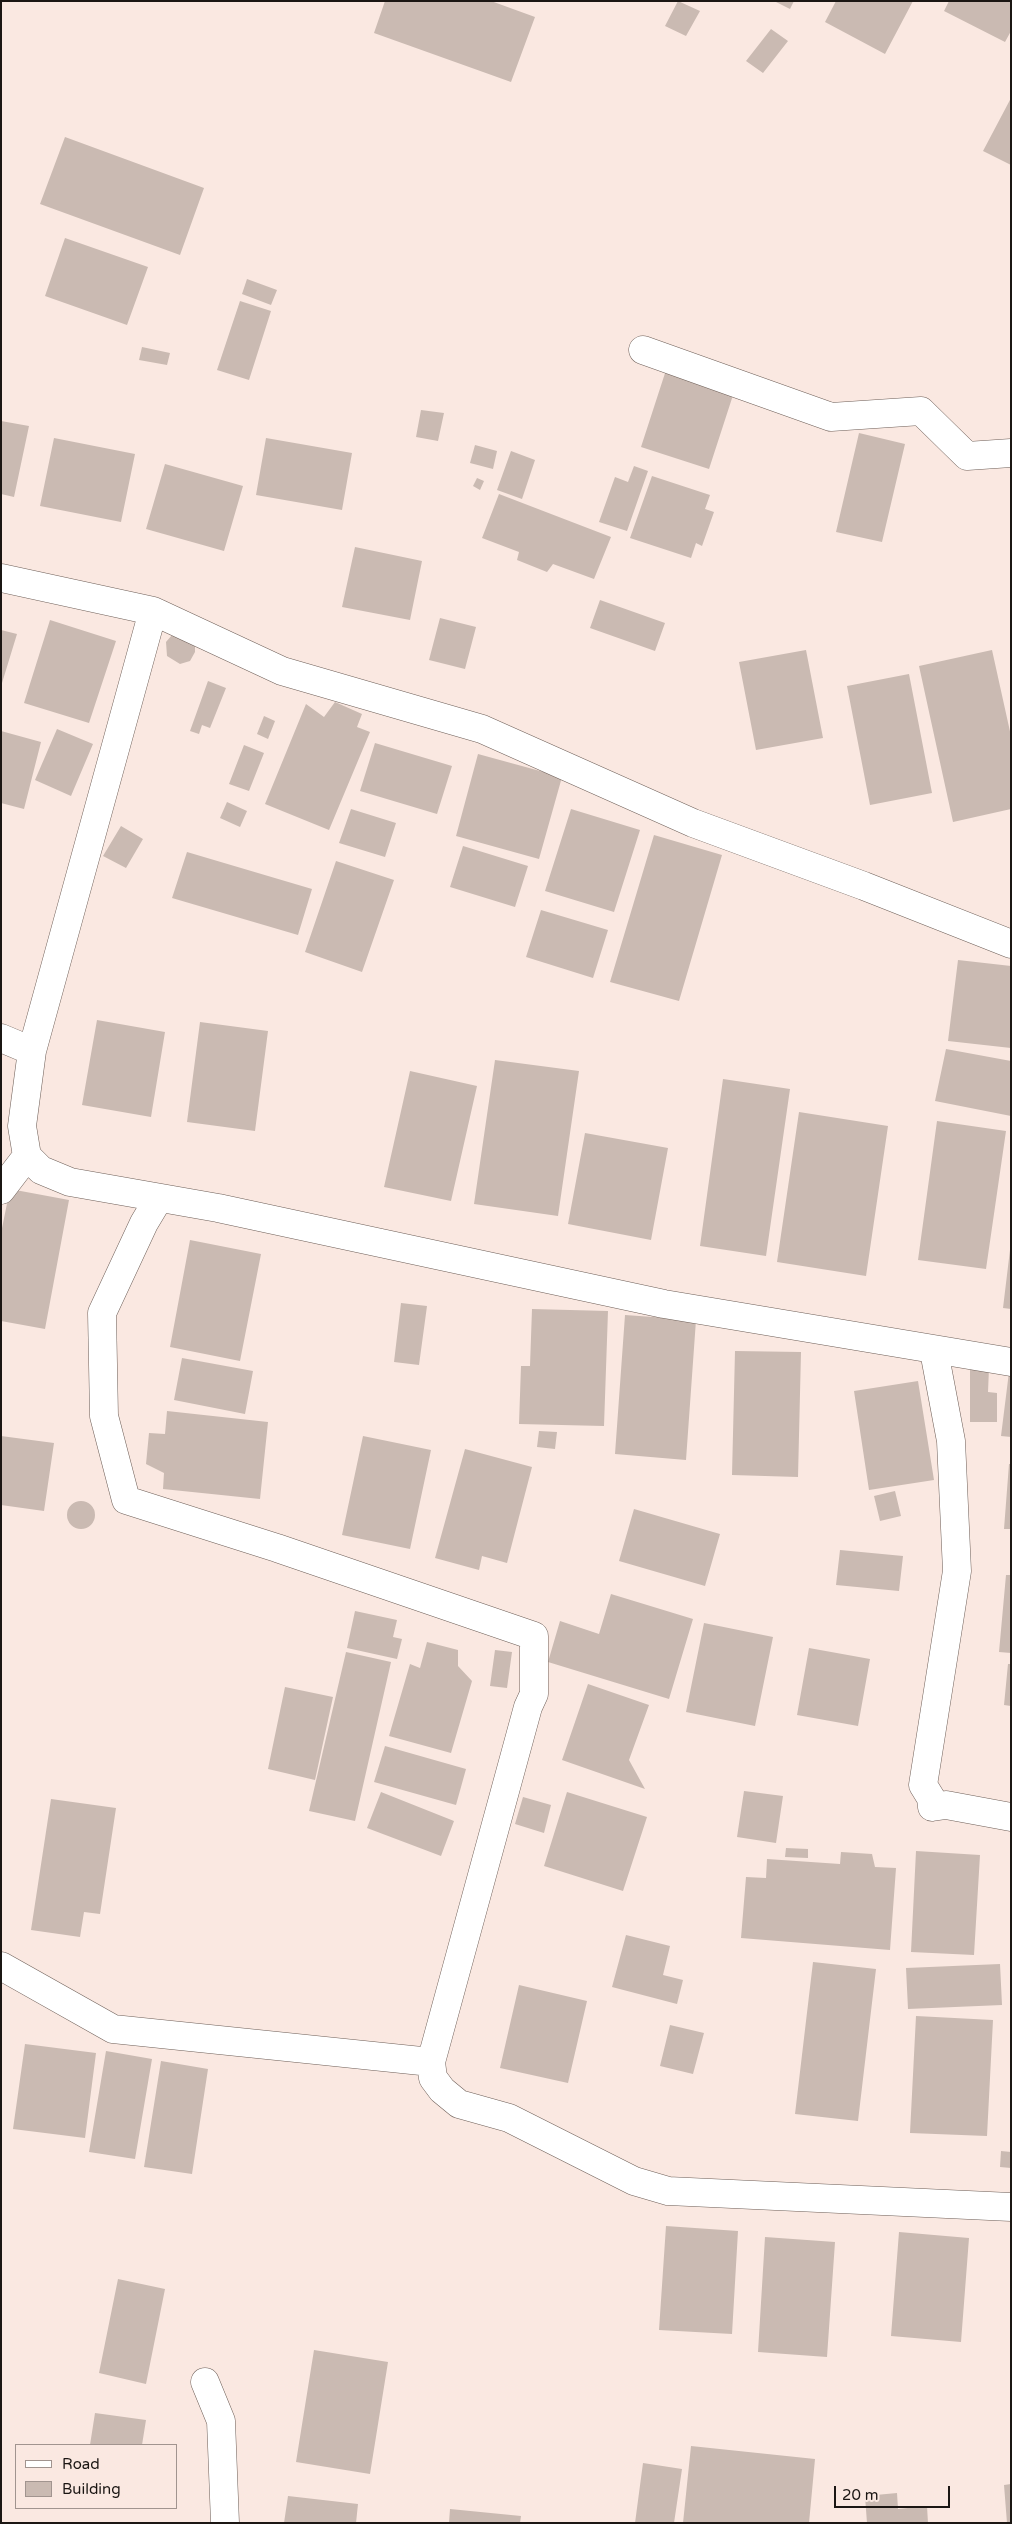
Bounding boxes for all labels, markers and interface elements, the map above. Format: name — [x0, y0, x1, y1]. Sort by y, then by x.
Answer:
legend — [15, 2444, 178, 2509]
text: Road — [62, 2455, 100, 2473]
scale bar — [837, 2476, 953, 2508]
text: Building — [62, 2480, 121, 2498]
text: 20 m — [842, 2486, 879, 2504]

